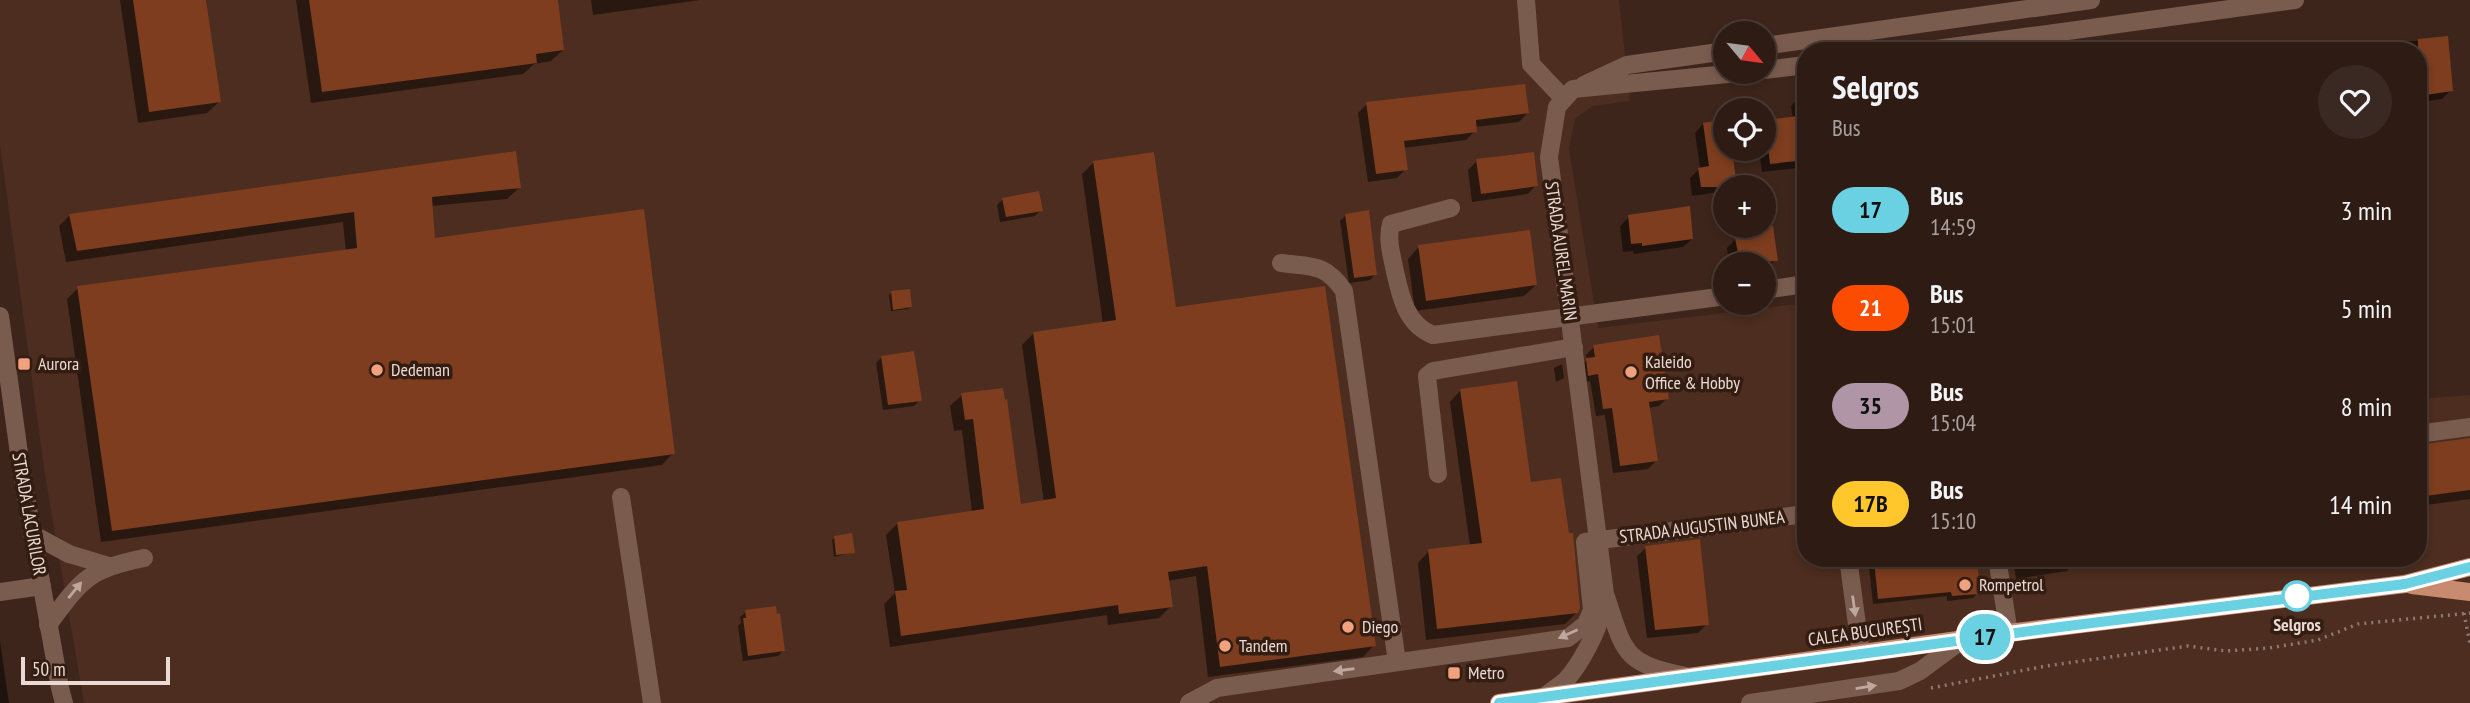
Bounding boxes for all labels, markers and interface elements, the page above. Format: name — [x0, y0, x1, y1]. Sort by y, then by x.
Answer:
north arrow — [1713, 21, 1776, 84]
map controls — [1713, 21, 1776, 315]
text: Selgros — [1832, 65, 1919, 108]
button: heart — [2318, 65, 2392, 139]
button: locate — [1713, 98, 1776, 161]
text: Bus — [1832, 113, 1861, 142]
button: + — [1713, 175, 1776, 238]
text: Bus — [1930, 179, 1963, 212]
street label: STRADA AUREL MARIN — [1540, 180, 1583, 322]
text: 17 — [1859, 194, 1882, 225]
text: 3 min — [2341, 194, 2392, 227]
text: 14:59 — [1930, 212, 1976, 241]
button: − — [1713, 252, 1776, 315]
text: Bus — [1930, 277, 1963, 310]
text: 21 — [1859, 292, 1882, 323]
text: 5 min — [2341, 292, 2392, 325]
text: 15:01 — [1930, 310, 1976, 339]
place label: Kaleido Office & Hobby — [1645, 350, 1740, 394]
place label: Aurora — [38, 352, 79, 375]
marker: Aurora — [16, 356, 32, 372]
place label: Dedeman — [391, 358, 450, 381]
marker: Dedeman — [369, 362, 385, 378]
marker: Kaleido Office & Hobby — [1623, 364, 1639, 380]
text: Bus — [1930, 375, 1963, 408]
text: 35 — [1859, 390, 1882, 421]
text: 8 min — [2341, 390, 2392, 423]
text: 15:04 — [1930, 408, 1976, 437]
street label: STRADA LACURILOR — [7, 451, 52, 578]
text: Bus — [1930, 473, 1963, 506]
text: 17B — [1853, 488, 1888, 519]
text: 14 min — [2329, 488, 2392, 521]
street label: STRADA AUGUSTIN BUNEA — [1618, 505, 1786, 548]
text: 15:10 — [1930, 506, 1976, 535]
place label: Rompetrol — [1979, 573, 2044, 596]
marker: Rompetrol — [1957, 577, 1973, 593]
marker: Selgros — [2282, 581, 2312, 611]
one-way arrow — [67, 582, 82, 600]
one-way arrow — [1849, 595, 1860, 617]
street label: CALEA BUCUREȘTI — [1806, 612, 1923, 651]
place label: Selgros — [2273, 613, 2321, 636]
line badge: 17 — [1954, 614, 2016, 660]
place label: Diego — [1362, 615, 1398, 638]
marker: Diego — [1340, 619, 1356, 635]
text: 17 — [1974, 621, 1996, 652]
one-way arrow — [1557, 628, 1578, 640]
place label: Tandem — [1239, 634, 1288, 657]
marker: Tandem — [1217, 638, 1233, 654]
scale bar — [21, 654, 170, 686]
text: 50 m — [32, 657, 66, 681]
place label: Metro — [1468, 661, 1505, 684]
one-way arrow — [1333, 664, 1355, 675]
marker: Metro — [1446, 665, 1462, 681]
one-way arrow — [1855, 681, 1877, 692]

